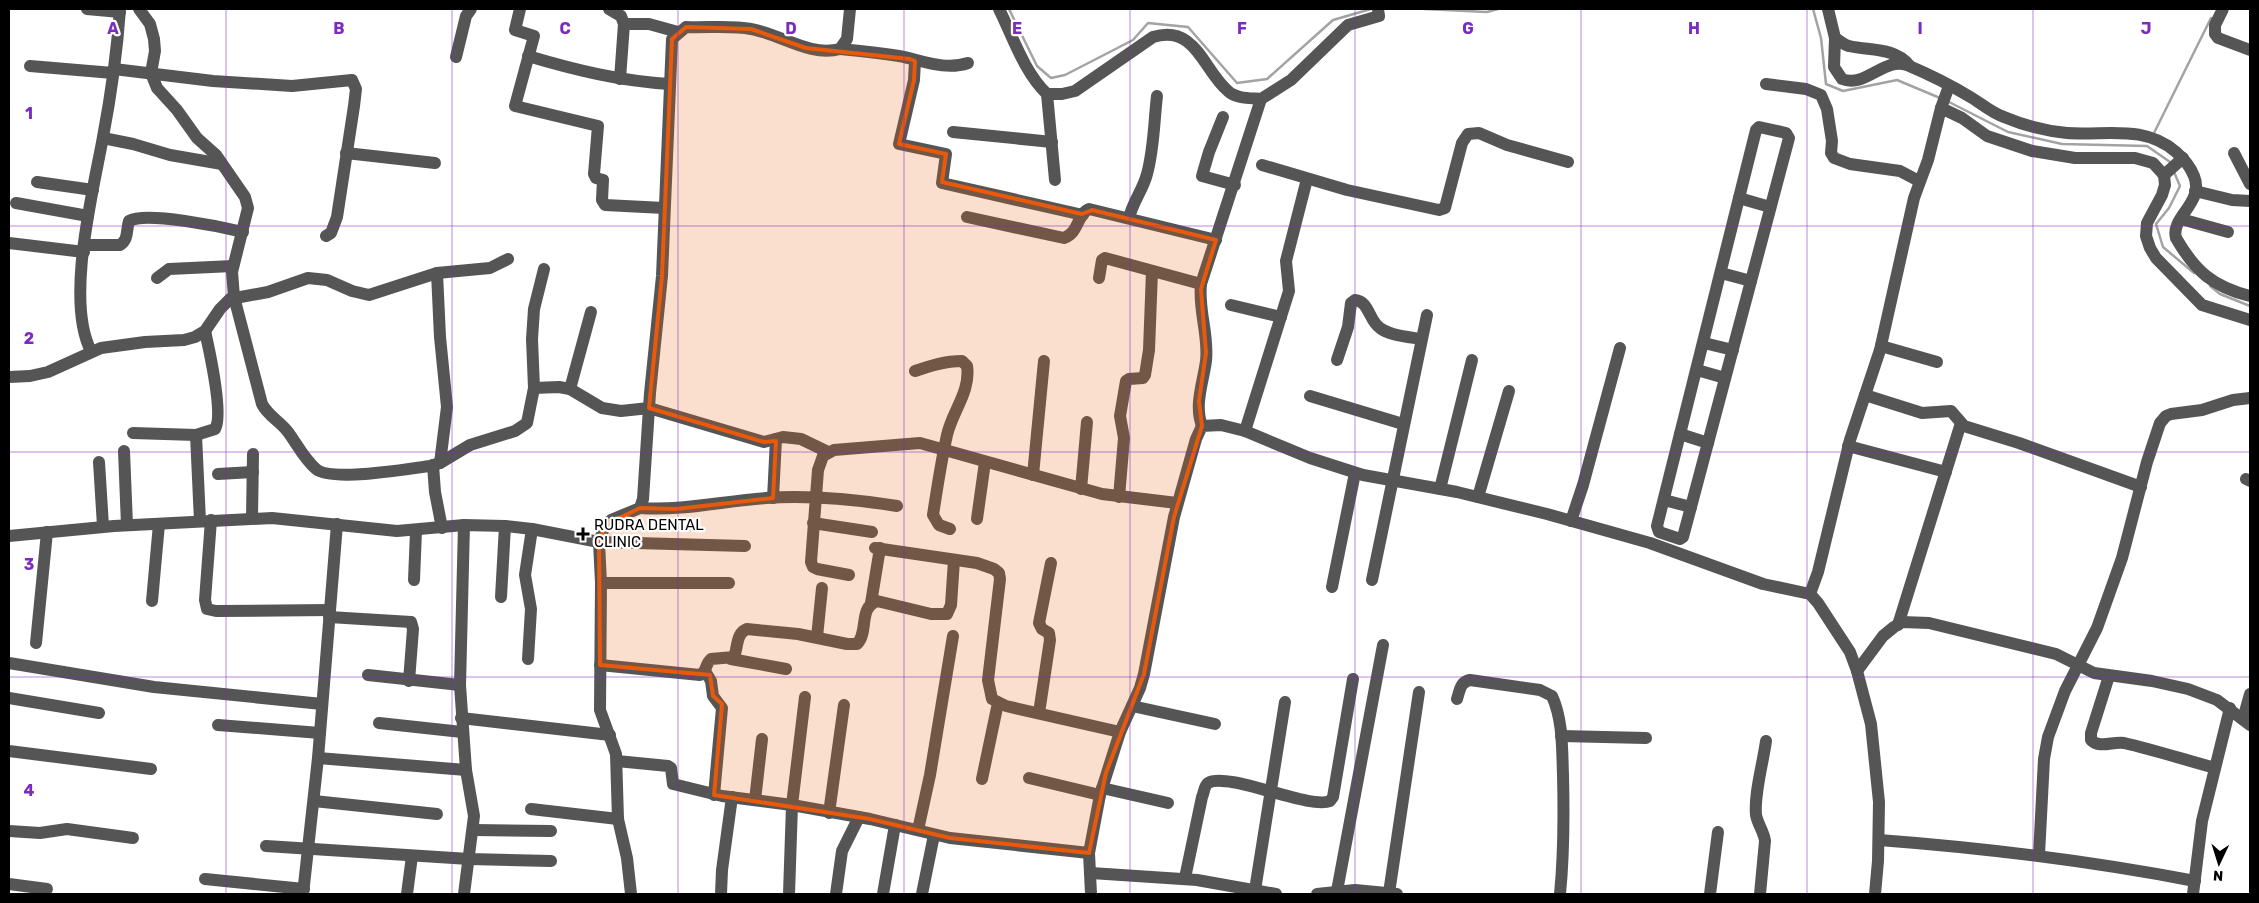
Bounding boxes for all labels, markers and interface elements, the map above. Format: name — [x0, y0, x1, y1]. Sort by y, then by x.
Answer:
text: A — [107, 19, 119, 38]
text: B — [333, 19, 345, 38]
text: C — [559, 19, 571, 38]
text: D — [785, 19, 797, 38]
text: E — [1012, 19, 1022, 38]
text: F — [1237, 19, 1247, 38]
text: G — [1462, 19, 1474, 38]
text: H — [1688, 19, 1700, 38]
text: I — [1917, 19, 1923, 38]
text: J — [2141, 19, 2151, 38]
text: 1 — [25, 104, 33, 123]
text: 2 — [24, 329, 34, 348]
place label: RUDRA DENTAL CLINIC — [594, 516, 704, 551]
marker: RUDRA DENTAL CLINIC — [576, 527, 590, 541]
text: 3 — [24, 555, 34, 574]
text: 4 — [24, 781, 35, 800]
north arrow — [2194, 838, 2244, 888]
text: N — [2213, 867, 2224, 884]

